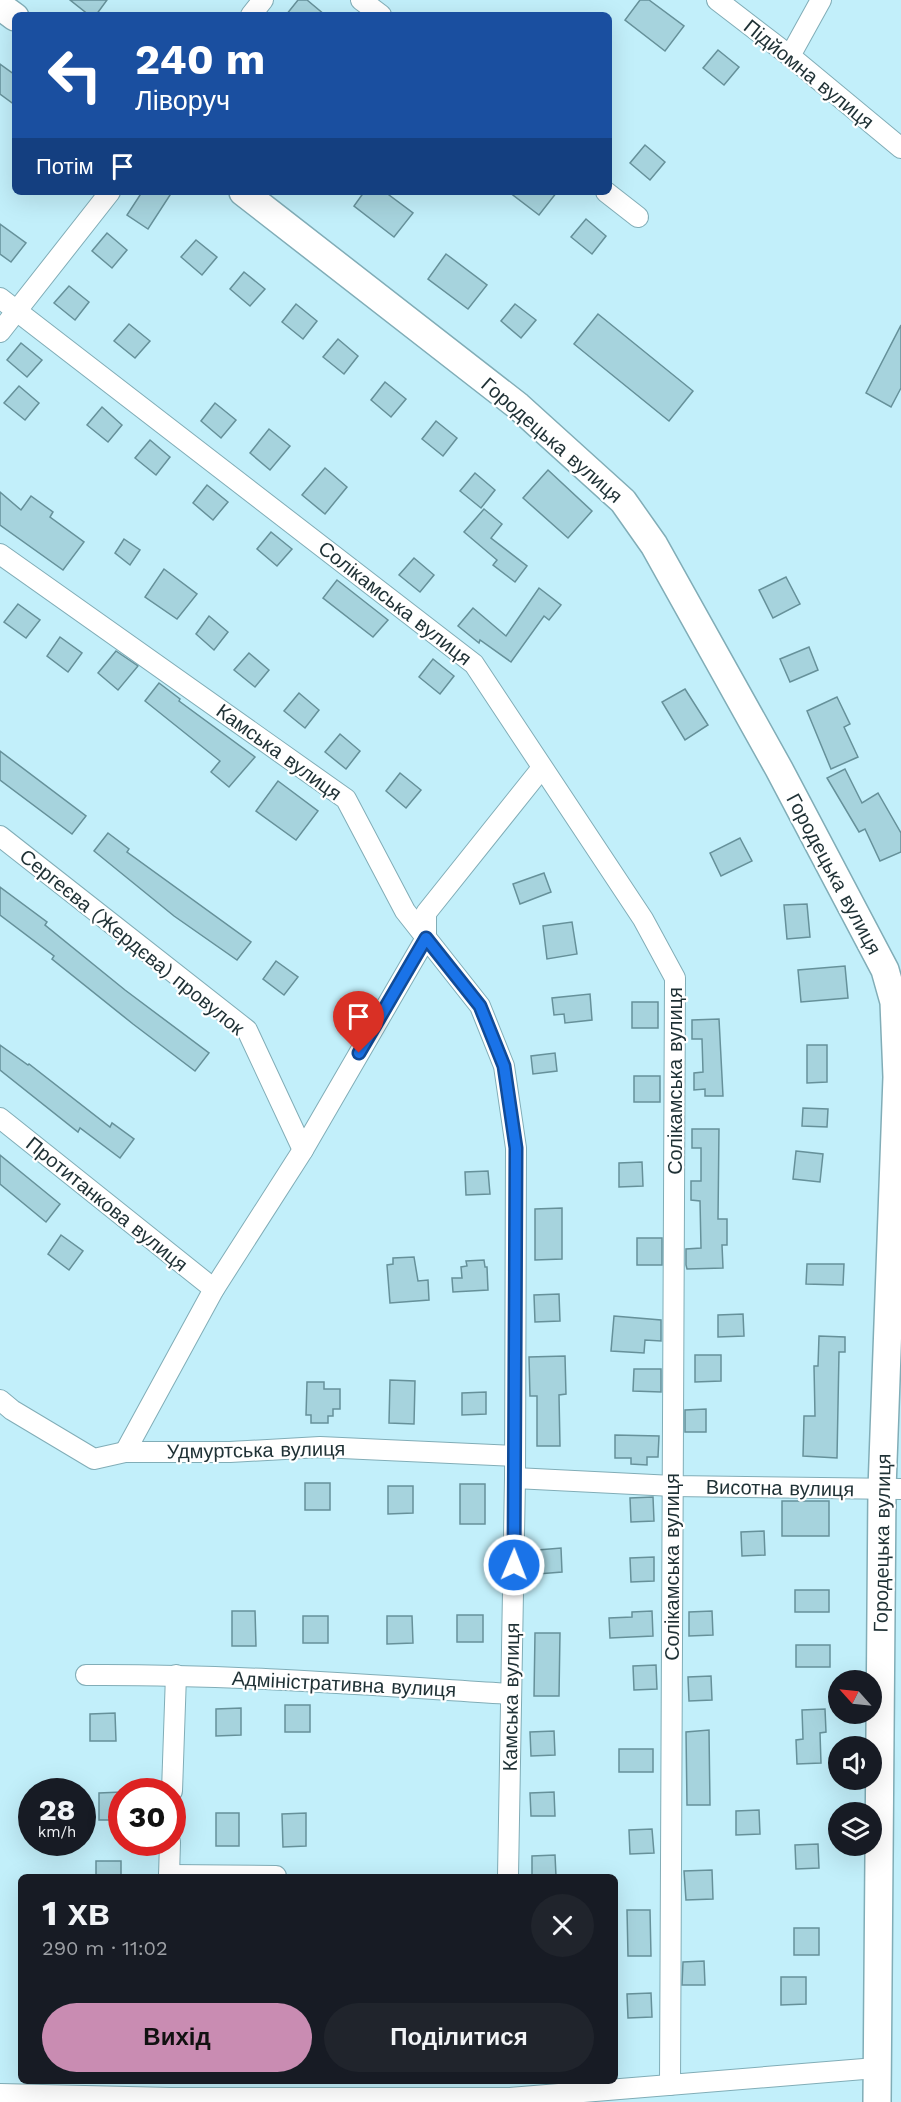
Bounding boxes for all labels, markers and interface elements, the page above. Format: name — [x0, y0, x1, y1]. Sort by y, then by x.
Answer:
street label: Підйомна вулиця — [739, 14, 879, 134]
text: 240 m — [135, 35, 265, 84]
icon: left — [36, 36, 114, 114]
text: Ліворуч — [135, 85, 230, 117]
icon: arrive — [106, 150, 139, 183]
text: Потім — [36, 154, 94, 179]
street label: Городецька вулиця — [477, 372, 627, 508]
street label: Солікамська вулиця — [314, 536, 476, 670]
street label: Камська вулиця — [212, 699, 346, 805]
street label: Городецька вулиця — [781, 789, 887, 959]
street label: Сергеєва (Жердєва) провулок — [15, 844, 249, 1040]
street label: Солікамська вулиця — [663, 987, 687, 1175]
pin — [333, 991, 384, 1053]
icon: arrive — [342, 1000, 375, 1033]
street label: Протитанкова вулиця — [21, 1131, 193, 1277]
street label: Удмуртська вулиця — [166, 1436, 346, 1464]
street label: Городецька вулиця — [868, 1453, 896, 1633]
street label: Солікамська вулиця — [660, 1473, 684, 1661]
street label: Висотна вулиця — [706, 1475, 854, 1501]
position arrow — [482, 1533, 546, 1597]
street label: Камська вулиця — [498, 1622, 524, 1772]
street label: Адміністративна вулиця — [231, 1666, 457, 1702]
north arrow — [828, 1670, 882, 1724]
map controls — [828, 1670, 882, 1856]
button: sound — [828, 1736, 882, 1790]
speed limit sign: 30 — [108, 1778, 186, 1856]
text: 28 — [39, 1792, 75, 1827]
button: layers — [828, 1802, 882, 1856]
text: km/h — [38, 1823, 76, 1841]
text: 1 хв — [42, 1892, 110, 1934]
button: close — [531, 1894, 594, 1957]
text: 290 m · 11:02 — [42, 1936, 168, 1960]
button: Вихід — [42, 2003, 312, 2072]
button: Поділитися — [324, 2003, 594, 2072]

